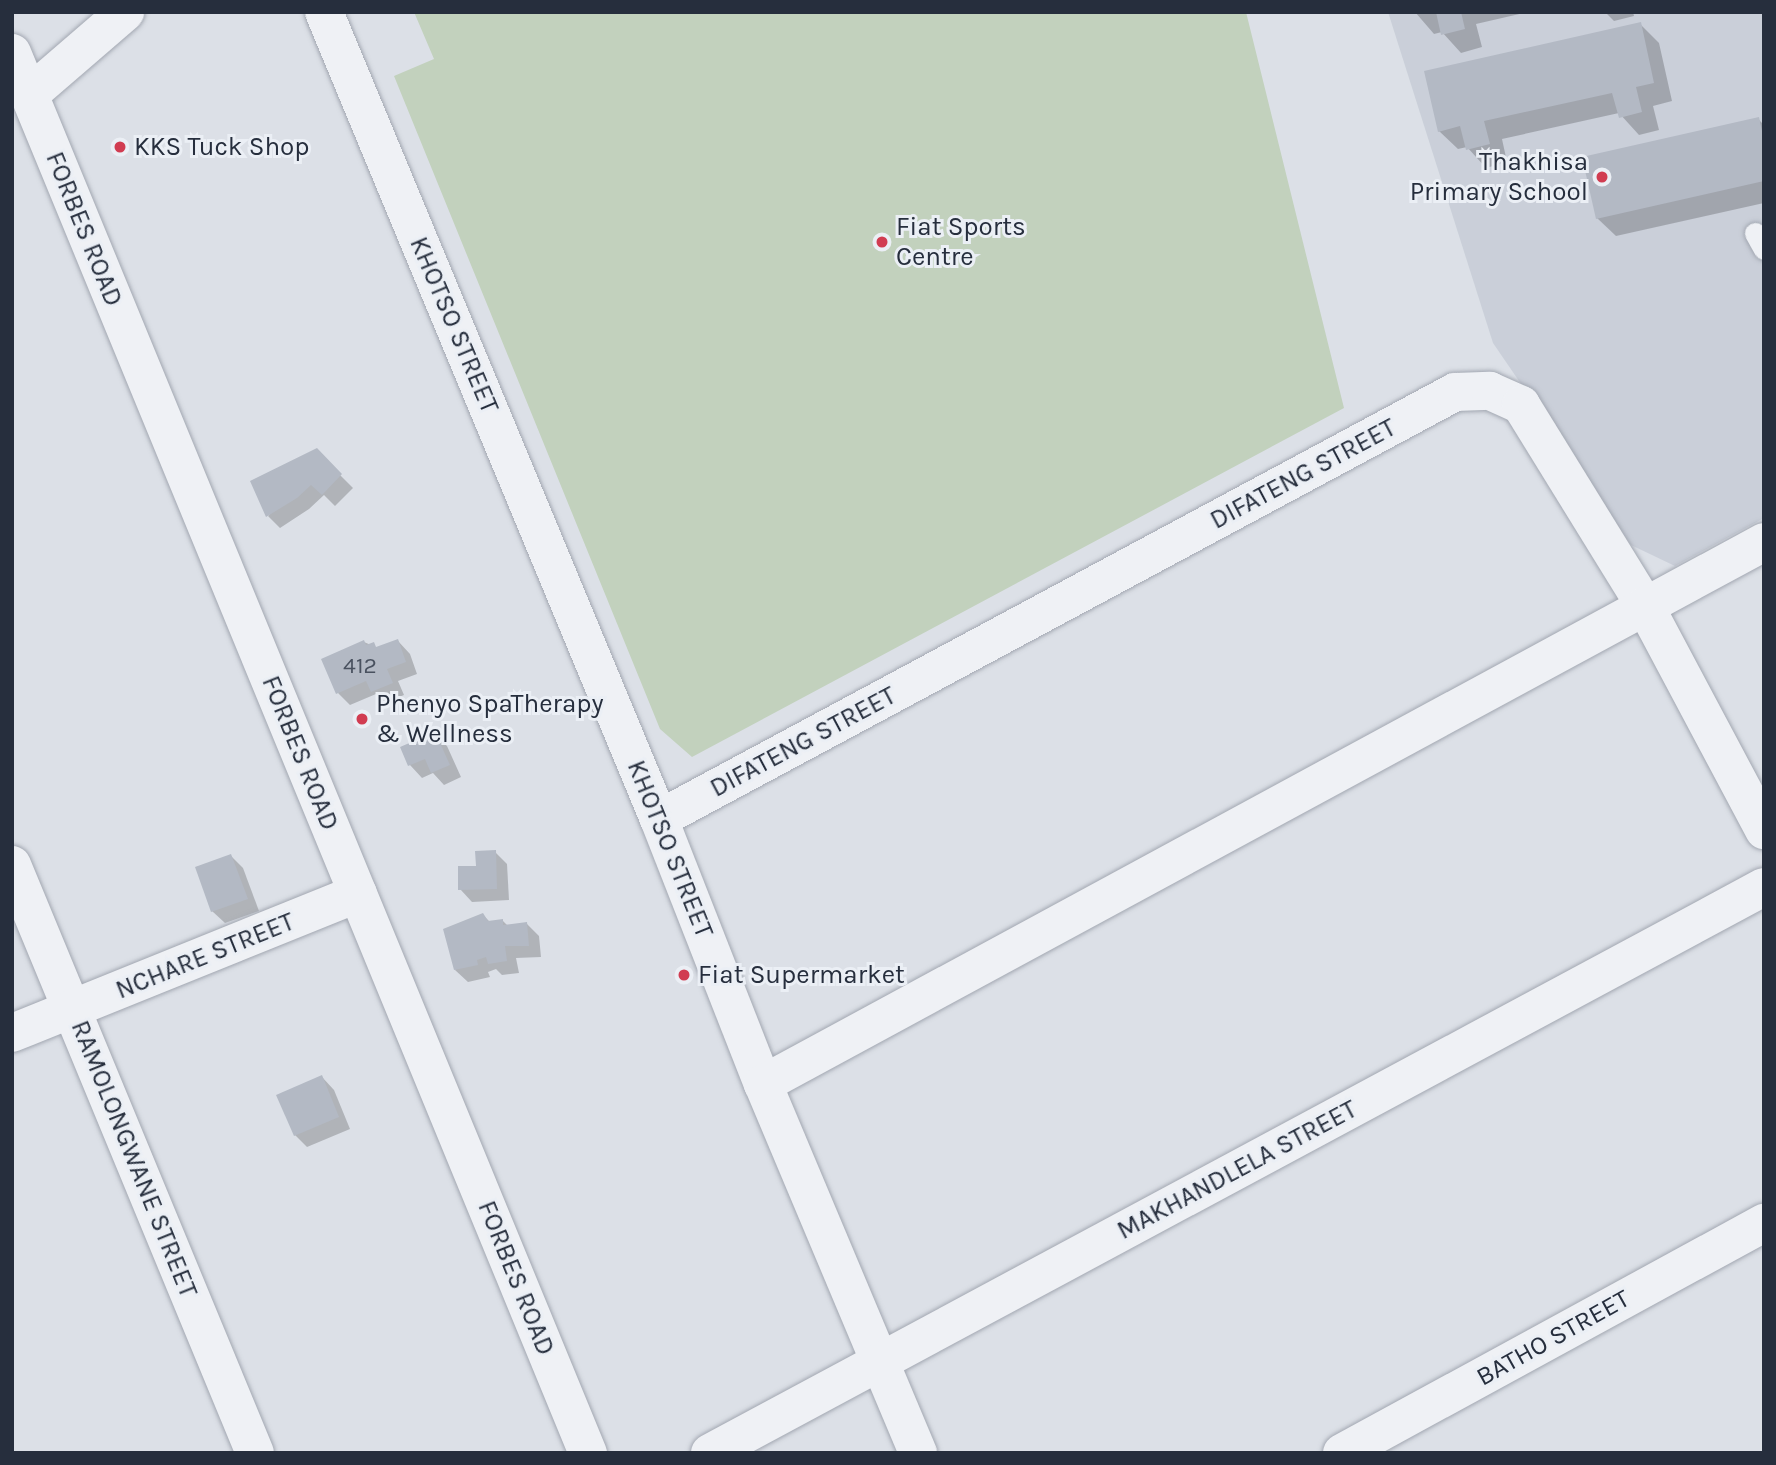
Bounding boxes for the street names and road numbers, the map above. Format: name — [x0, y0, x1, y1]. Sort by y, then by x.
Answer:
street label: FORBES ROAD — [39, 147, 129, 311]
street label: KHOTSO STREET — [403, 232, 505, 418]
street label: DIFATENG STREET — [1205, 412, 1401, 536]
street label: FORBES ROAD — [255, 671, 345, 835]
street label: DIFATENG STREET — [705, 680, 901, 804]
street label: KHOTSO STREET — [620, 756, 720, 942]
street label: NCHARE STREET — [111, 906, 299, 1006]
street label: RAMOLONGWANE STREET — [64, 1016, 204, 1302]
street label: MAKHANDLELA STREET — [1112, 1094, 1362, 1246]
street label: FORBES ROAD — [471, 1196, 561, 1360]
street label: BATHO STREET — [1471, 1283, 1635, 1393]

